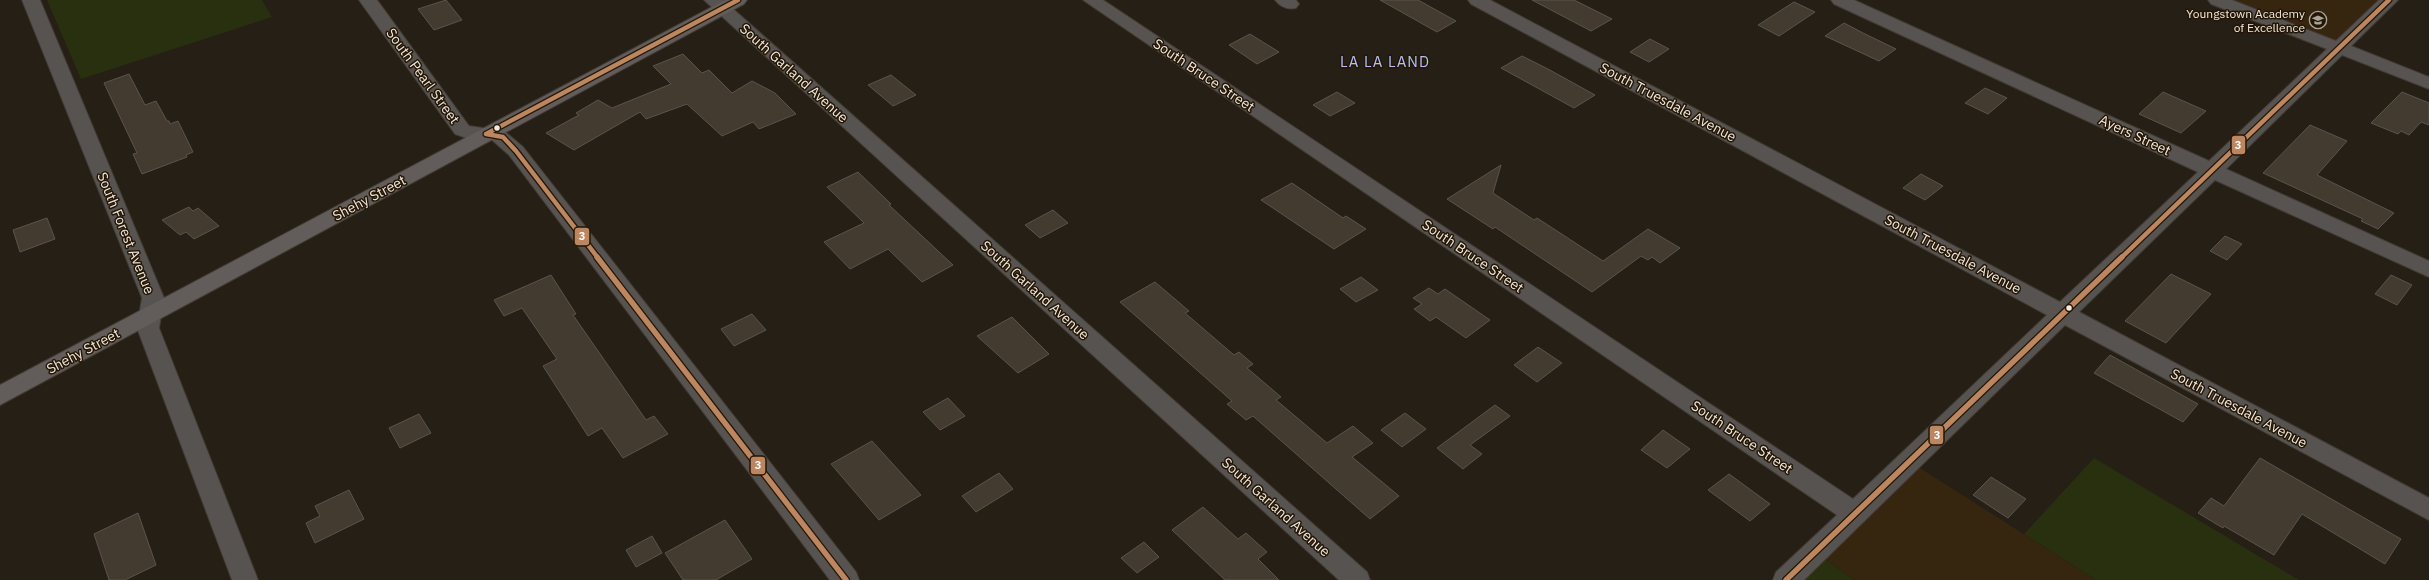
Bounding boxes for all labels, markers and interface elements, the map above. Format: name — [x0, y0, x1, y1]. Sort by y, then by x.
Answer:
place label: Youngstown Academy of Excellence — [2186, 6, 2305, 35]
school or university icon: Youngstown Academy of Excellence — [2308, 10, 2328, 30]
street label: South Garland Avenue — [736, 20, 852, 127]
street label: South Pearl Street — [382, 25, 464, 128]
street label: South Bruce Street — [1150, 34, 1258, 116]
district label: LA LA LAND — [1340, 52, 1430, 71]
street label: South Truesdale Avenue — [1597, 58, 1740, 146]
street label: Ayers Street — [2096, 111, 2174, 159]
unlabelled marker — [492, 123, 502, 133]
line badge: 3 — [2231, 135, 2246, 155]
text: 3 — [2235, 138, 2241, 152]
street label: South Forest Avenue — [93, 169, 159, 297]
street label: Shehy Street — [329, 171, 409, 225]
street label: South Truesdale Avenue — [1882, 210, 2025, 298]
street label: South Bruce Street — [1419, 215, 1527, 297]
line badge: 3 — [574, 227, 590, 246]
text: 3 — [579, 229, 585, 243]
street label: South Garland Avenue — [977, 237, 1093, 344]
unlabelled marker — [2064, 303, 2074, 313]
street label: Shehy Street — [43, 324, 123, 378]
street label: South Truesdale Avenue — [2168, 364, 2311, 452]
street label: South Bruce Street — [1688, 396, 1796, 478]
line badge: 3 — [1929, 425, 1944, 445]
text: 3 — [1934, 428, 1940, 442]
street label: South Garland Avenue — [1218, 454, 1334, 561]
line badge: 3 — [750, 456, 766, 475]
text: 3 — [755, 458, 761, 472]

